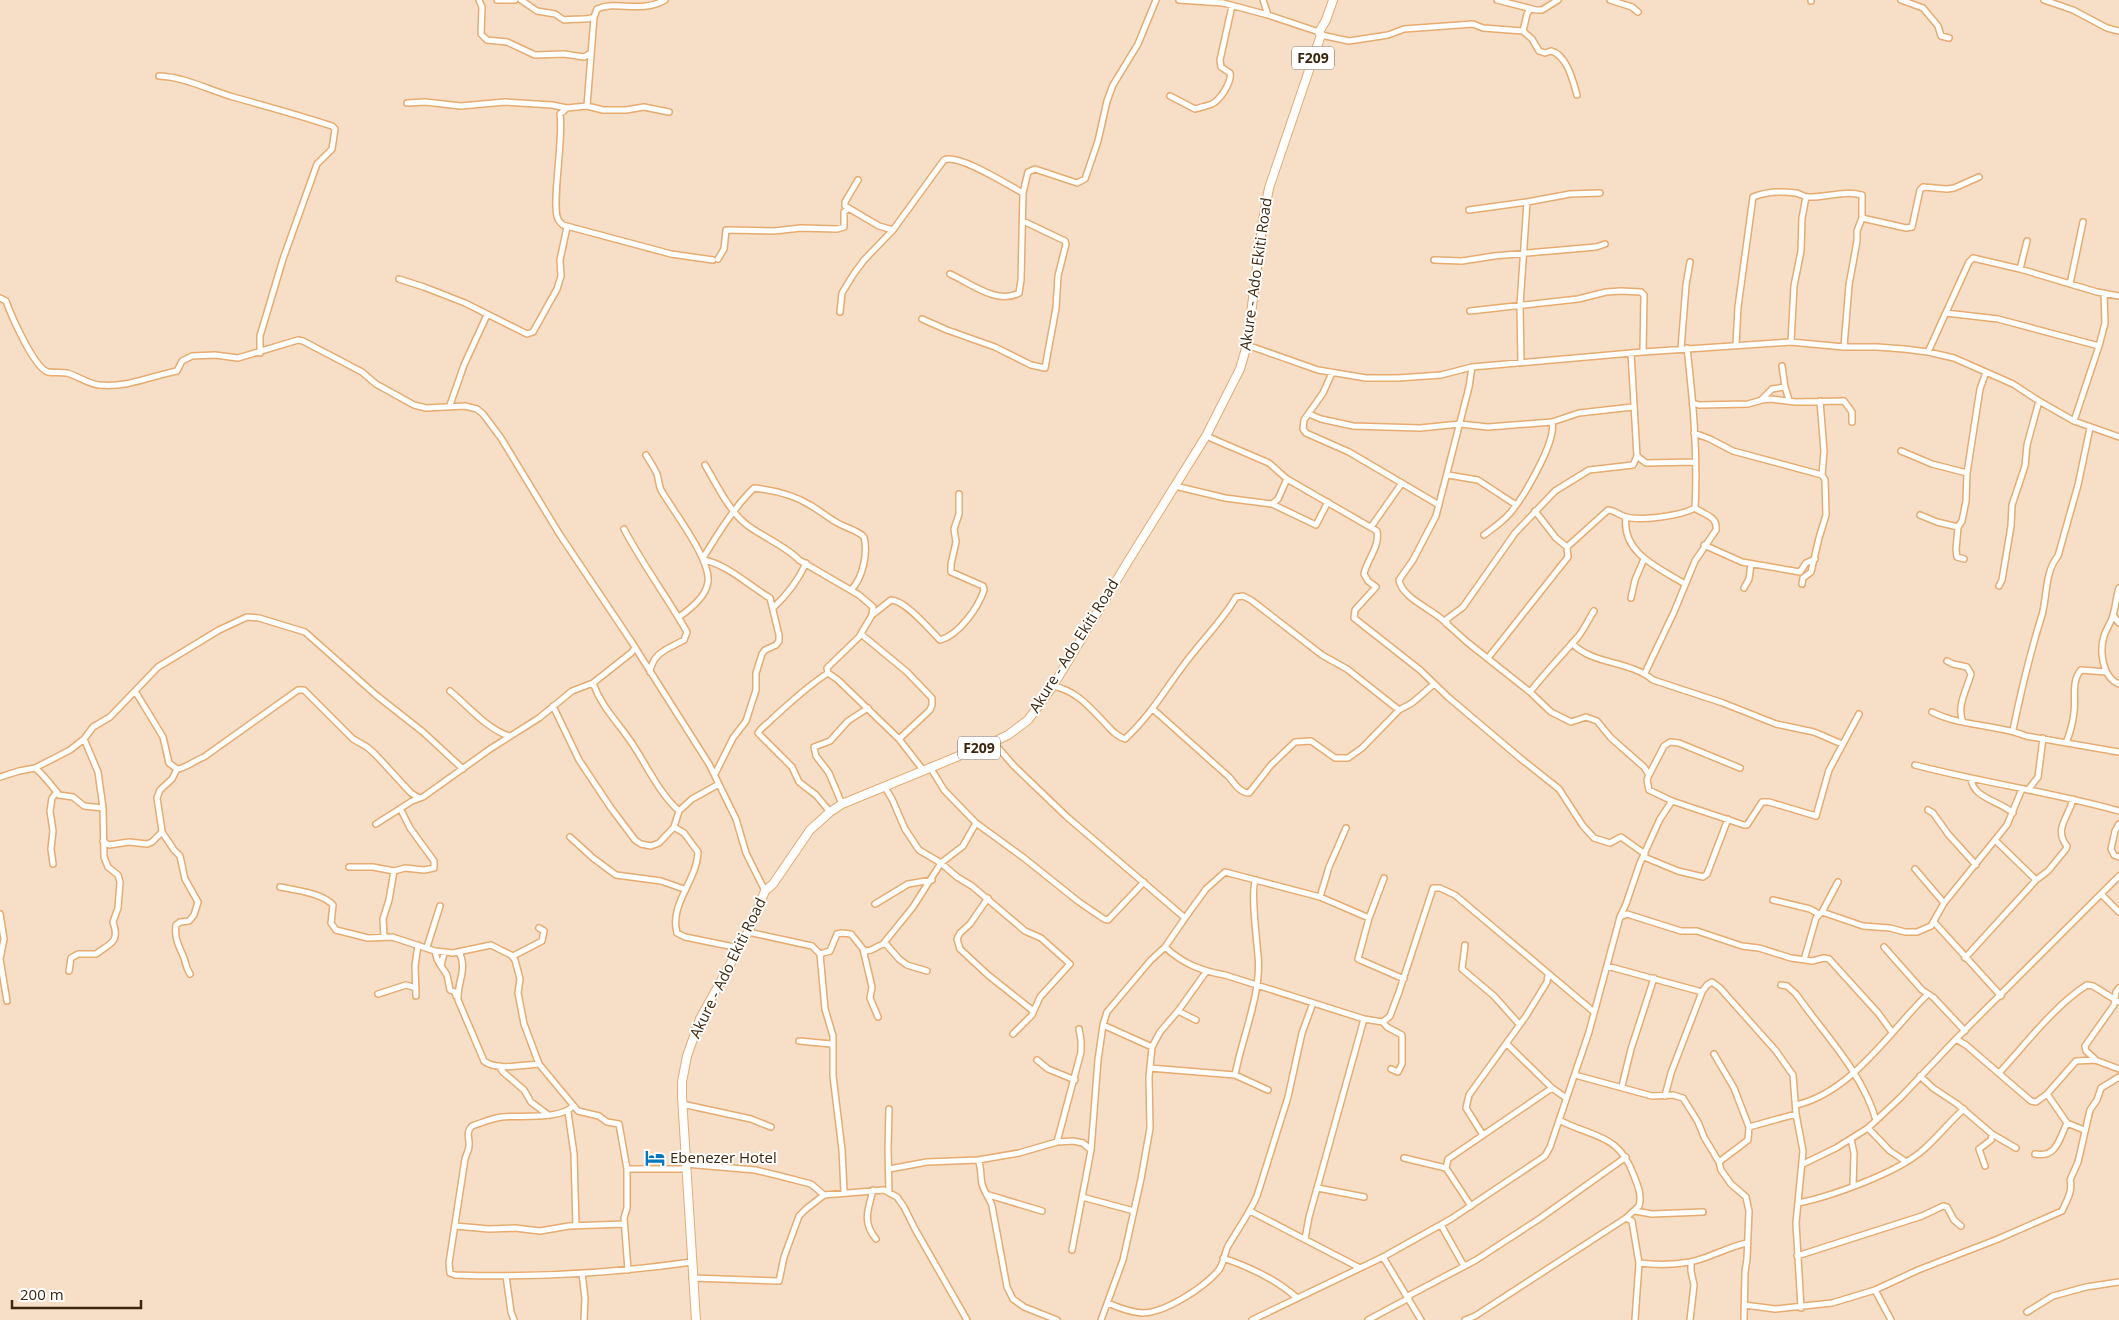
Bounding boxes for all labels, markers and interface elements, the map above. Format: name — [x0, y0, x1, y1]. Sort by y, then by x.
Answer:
road number: F209 — [1292, 46, 1334, 70]
street label: Akure - Ado Ekiti Road — [1234, 196, 1276, 352]
street label: Akure - Ado Ekiti Road — [1024, 575, 1122, 716]
road number: F209 — [958, 736, 1000, 760]
street label: Akure - Ado Ekiti Road — [684, 894, 770, 1041]
hotel icon: Ebenezer Hotel — [644, 1147, 666, 1169]
place label: Ebenezer Hotel — [670, 1147, 777, 1167]
scale bar — [12, 1278, 141, 1310]
text: 200 m — [20, 1284, 64, 1304]

